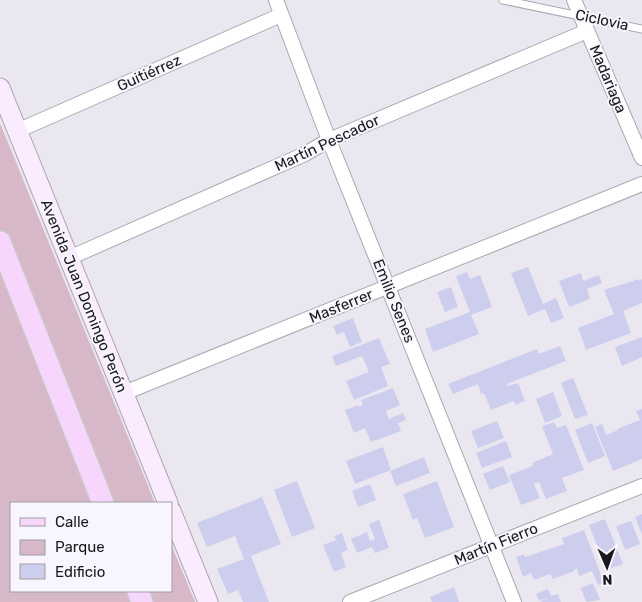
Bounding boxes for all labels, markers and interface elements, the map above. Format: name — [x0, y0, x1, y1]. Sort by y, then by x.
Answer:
street label: Ciclovia — [574, 6, 630, 34]
street label: Madariaga — [586, 42, 630, 116]
street label: Guitiérrez — [114, 51, 184, 95]
street label: Martín Pescador — [272, 111, 383, 175]
street label: Avenida Juan Domingo Perón — [37, 197, 131, 395]
street label: Emilio Senes — [369, 257, 419, 346]
street label: Masferrer — [306, 285, 376, 327]
legend — [10, 502, 172, 592]
text: Calle — [55, 513, 89, 531]
street label: Martín Fierro — [451, 519, 541, 569]
text: Parque — [55, 538, 105, 556]
north arrow — [582, 542, 632, 592]
text: Edificio — [55, 563, 105, 581]
text: N — [602, 571, 613, 588]

